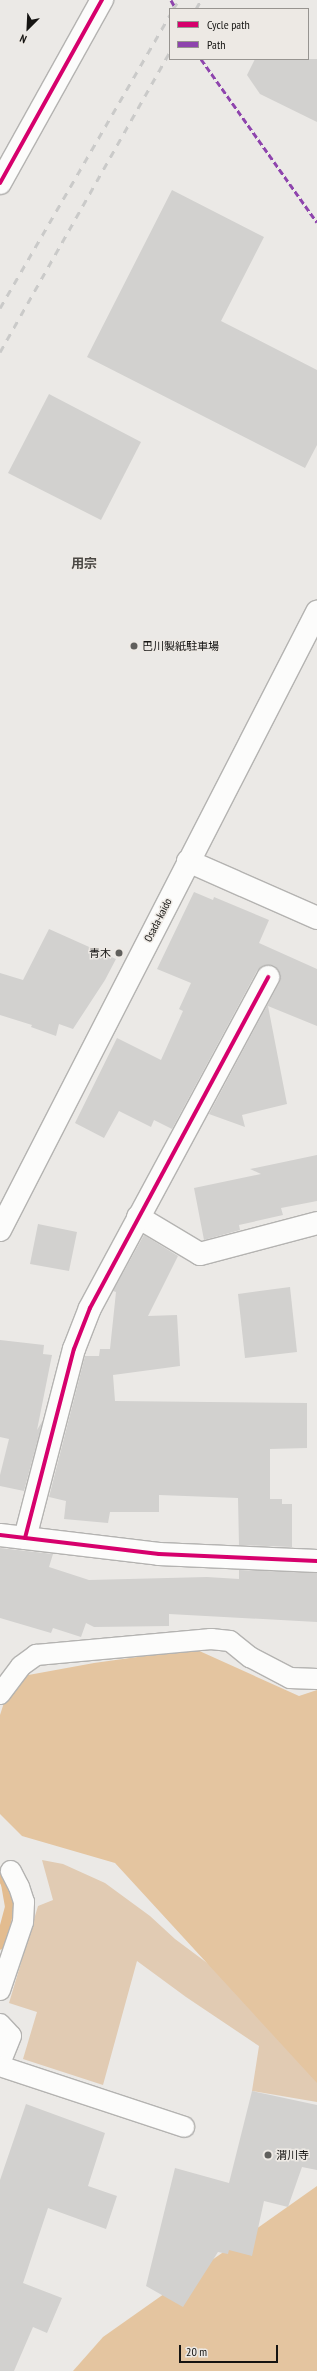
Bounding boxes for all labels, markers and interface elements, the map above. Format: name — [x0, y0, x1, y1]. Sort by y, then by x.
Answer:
north arrow — [8, 8, 48, 48]
legend — [169, 8, 309, 60]
text: Cycle path — [207, 17, 250, 32]
text: N — [18, 31, 29, 47]
text: Path — [207, 37, 225, 52]
district label: 用宗 — [71, 556, 97, 572]
place label: 巴川製紙駐車場 — [142, 639, 219, 653]
marker: 巴川製紙駐車場 — [129, 641, 139, 651]
street label: Osada-kaido — [141, 896, 175, 944]
place label: 青木 — [89, 946, 111, 960]
marker: 青木 — [114, 948, 124, 958]
place label: 渭川寺 — [276, 2148, 309, 2162]
marker: 渭川寺 — [263, 2150, 273, 2160]
scale bar — [181, 2337, 280, 2363]
text: 20 m — [186, 2344, 207, 2359]

